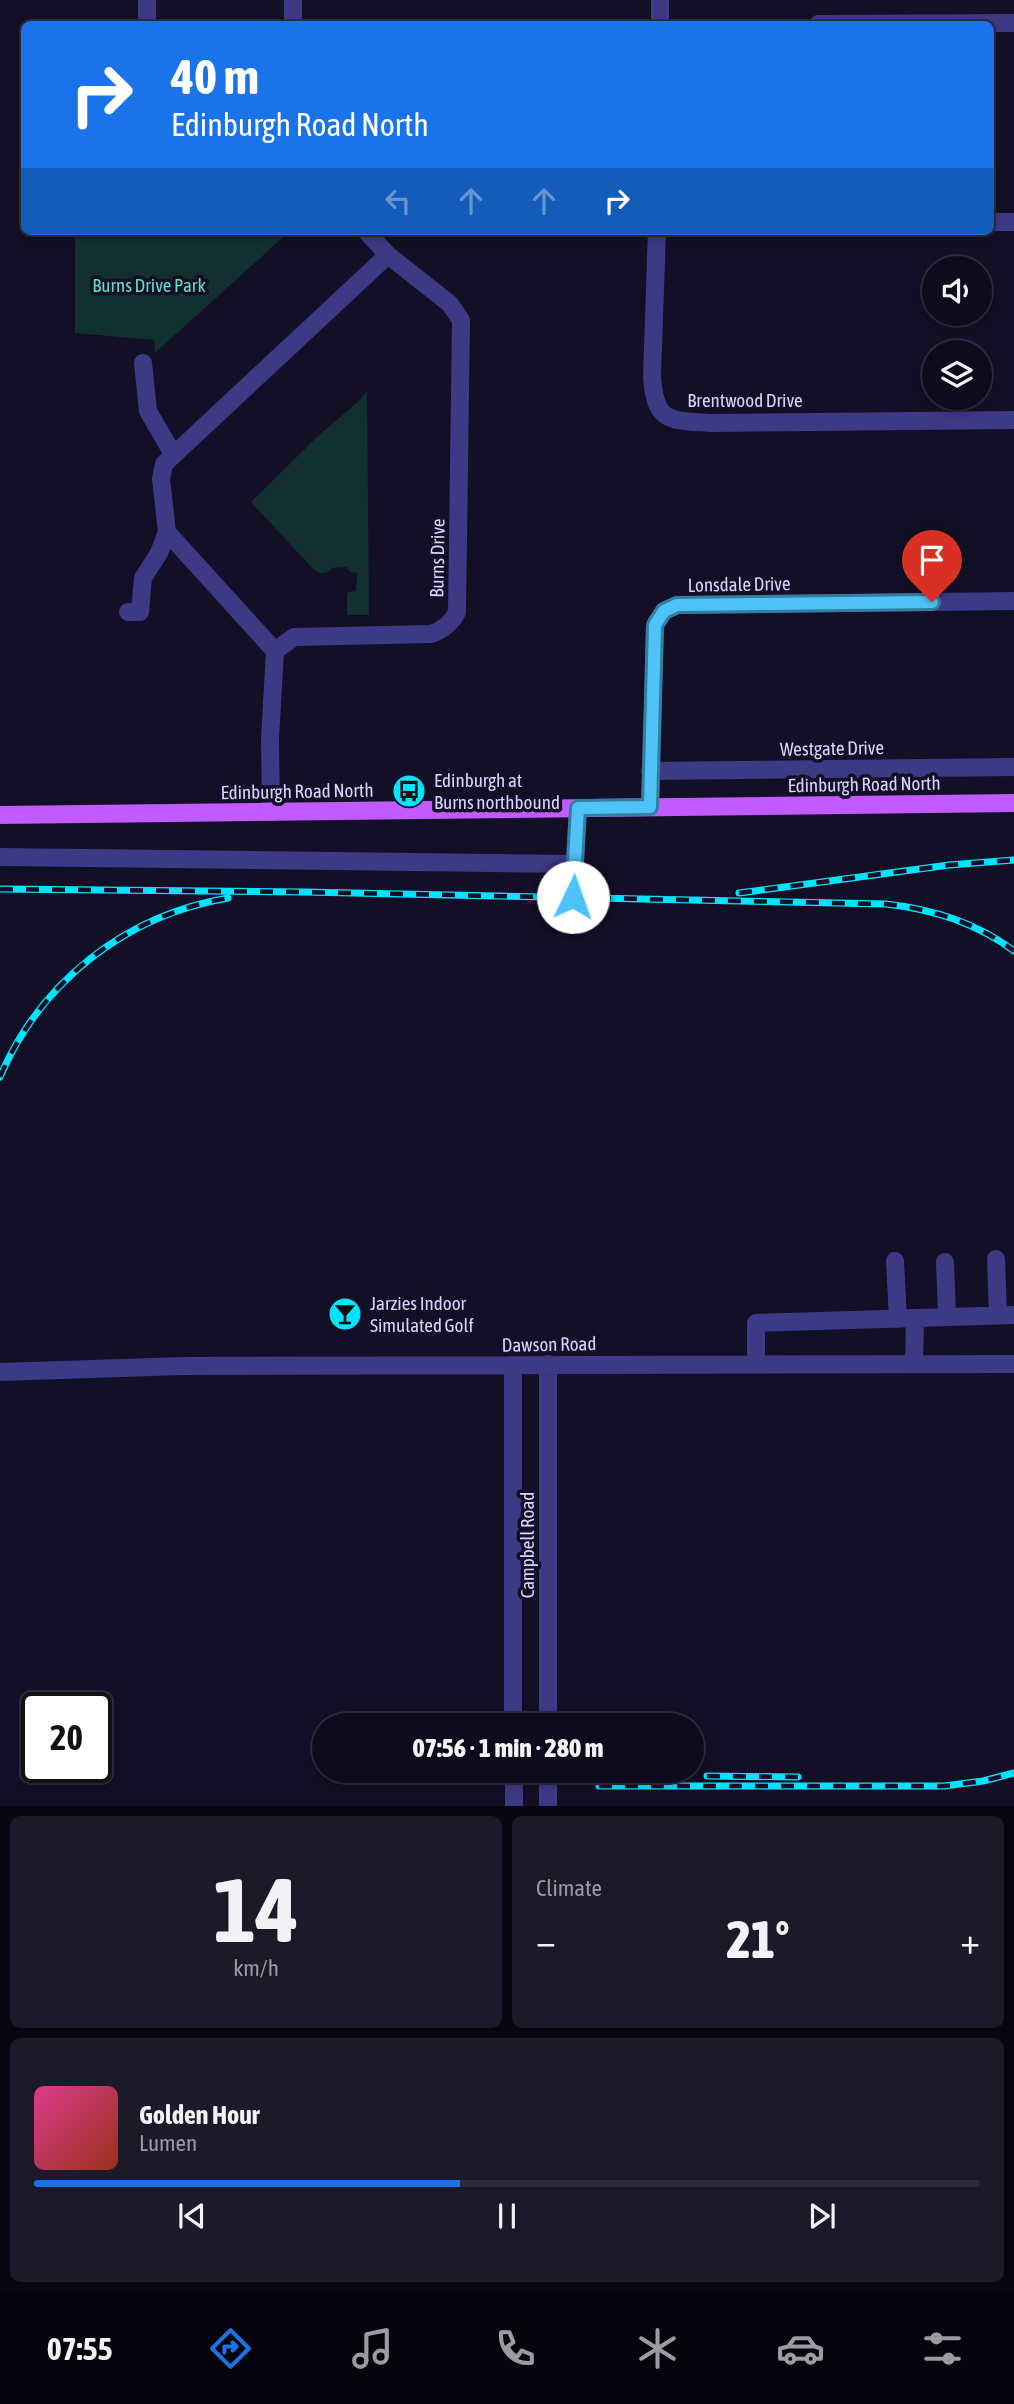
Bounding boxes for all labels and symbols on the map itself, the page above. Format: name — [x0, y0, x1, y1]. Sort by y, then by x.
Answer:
park label: Burns Drive Park — [92, 274, 206, 296]
street label: Brentwood Drive — [687, 389, 803, 411]
street label: Burns Drive — [425, 518, 449, 598]
pin — [902, 530, 962, 602]
street label: Lonsdale Drive — [687, 572, 791, 596]
street label: Westgate Drive — [780, 736, 884, 760]
place label: Edinburgh at Burns northbound — [434, 769, 560, 813]
bus stop icon: Edinburgh at Burns northbound — [390, 772, 428, 810]
street label: Edinburgh Road North — [787, 772, 941, 796]
street label: Edinburgh Road North — [220, 779, 374, 803]
position arrow — [536, 860, 610, 934]
place label: Jarzies Indoor Simulated Golf — [370, 1292, 474, 1336]
bar icon: Jarzies Indoor Simulated Golf — [326, 1295, 364, 1333]
street label: Dawson Road — [502, 1332, 596, 1356]
street label: Campbell Road — [516, 1492, 538, 1598]
speed limit sign: 20 — [21, 1692, 112, 1783]

